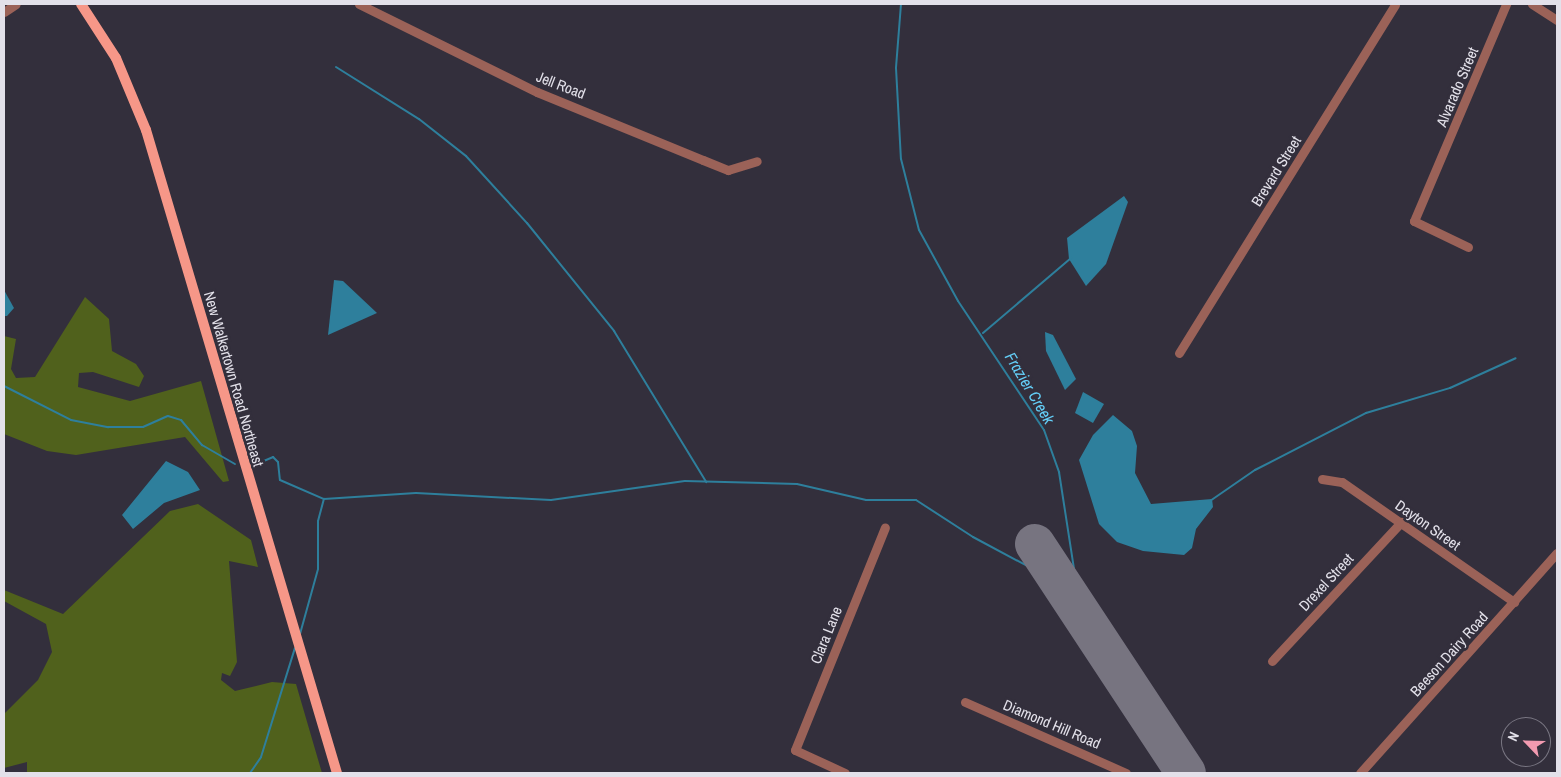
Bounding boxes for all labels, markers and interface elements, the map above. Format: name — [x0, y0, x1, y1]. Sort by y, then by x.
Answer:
street label: Alvarado Street — [1432, 44, 1482, 130]
street label: Jell Road — [534, 67, 588, 103]
street label: Brevard Street — [1247, 133, 1305, 209]
street label: New Walkertown Road Northeast — [200, 289, 268, 469]
water label: Frazier Creek — [1001, 349, 1059, 427]
street label: Dayton Street — [1392, 496, 1464, 554]
street label: Drexel Street — [1295, 550, 1357, 614]
street label: Clara Lane — [806, 604, 846, 666]
street label: Beeson Dairy Road — [1406, 608, 1492, 700]
street label: Diamond Hill Road — [1001, 695, 1103, 753]
north arrow — [1501, 717, 1551, 767]
text: N — [1503, 729, 1523, 744]

